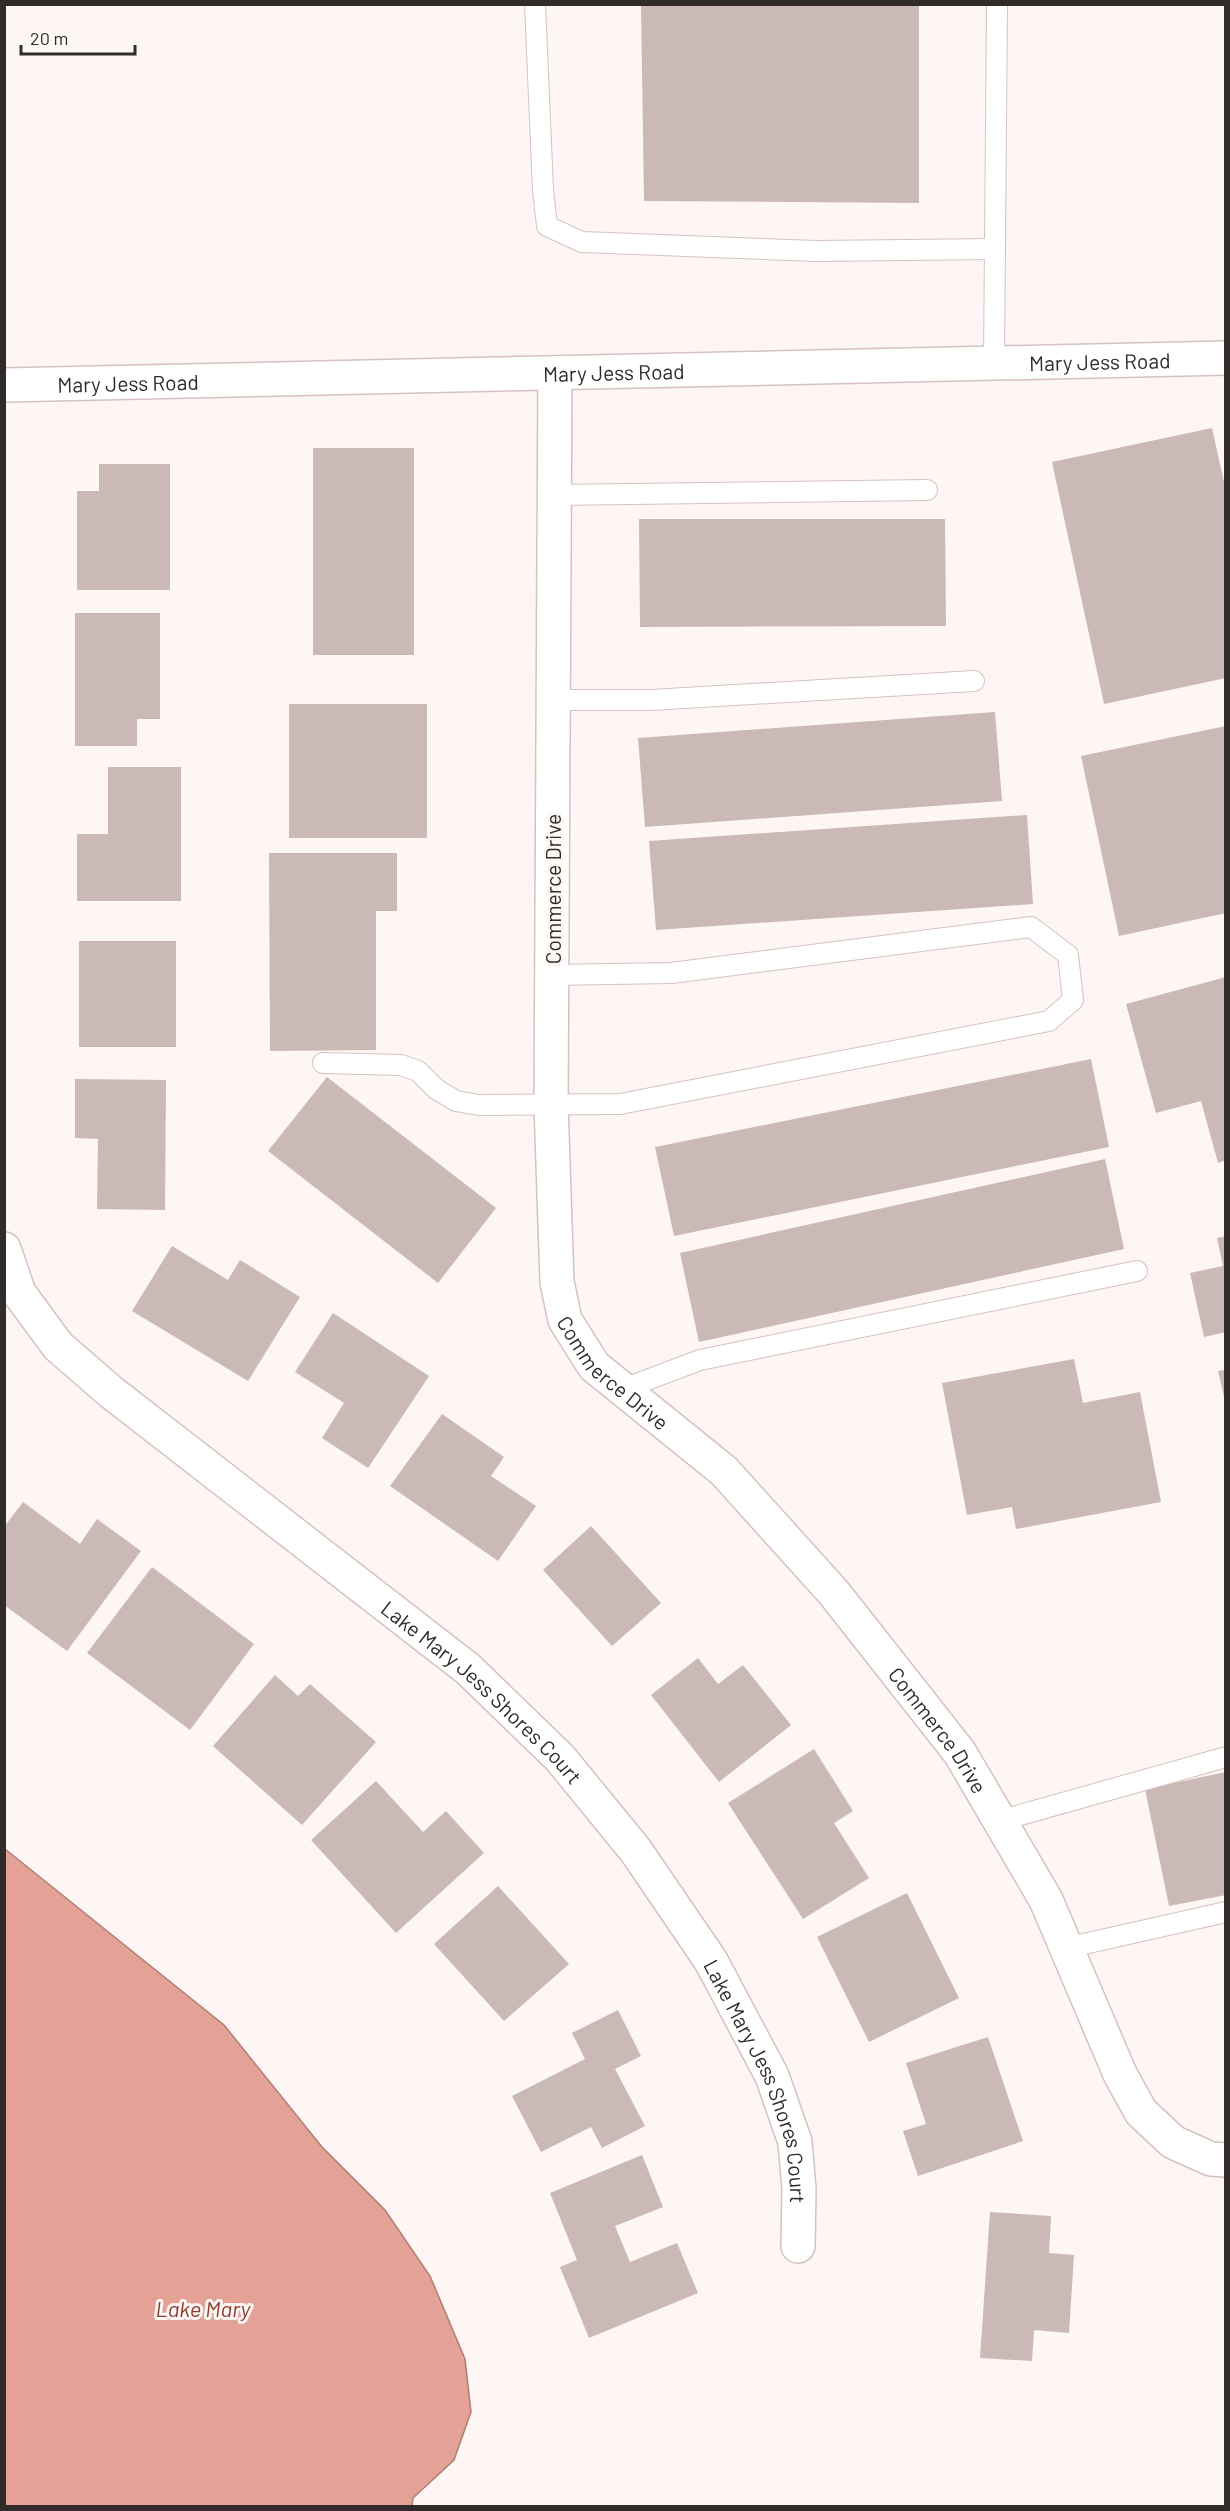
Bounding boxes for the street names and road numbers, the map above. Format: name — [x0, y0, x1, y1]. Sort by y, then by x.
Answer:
street label: Mary Jess Road — [1029, 347, 1171, 375]
street label: Mary Jess Road — [543, 357, 685, 386]
street label: Mary Jess Road — [57, 368, 199, 396]
street label: Commerce Drive — [540, 814, 565, 964]
street label: Commerce Drive — [553, 1311, 674, 1434]
street label: Lake Mary Jess Shores Court — [377, 1595, 588, 1788]
street label: Commerce Drive — [884, 1661, 993, 1797]
street label: Lake Mary Jess Shores Court — [700, 1955, 812, 2203]

